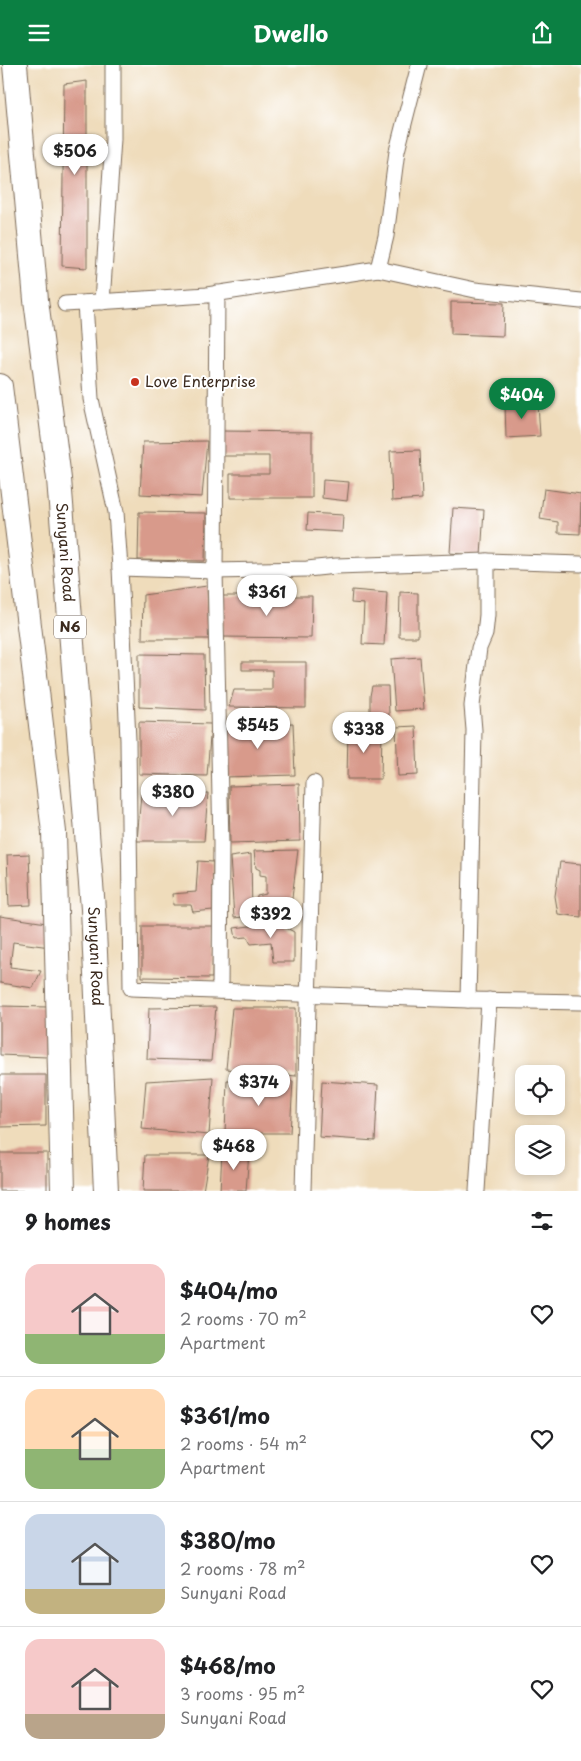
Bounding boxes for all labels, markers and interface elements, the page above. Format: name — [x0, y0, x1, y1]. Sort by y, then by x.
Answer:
text: Dwello — [253, 16, 328, 49]
icon: menu — [25, 19, 53, 47]
icon: share — [528, 19, 556, 47]
pin: $506 — [45, 133, 105, 176]
text: $506 — [53, 138, 97, 162]
place label: Love Enterprise — [145, 369, 256, 392]
marker: Love Enterprise — [129, 376, 141, 388]
pin: $404 — [492, 377, 552, 420]
text: $404 — [500, 382, 544, 406]
street label: Sunyani Road — [51, 502, 82, 603]
pin: $361 — [237, 575, 297, 617]
text: $361 — [248, 579, 286, 603]
road number: N6 — [54, 615, 86, 639]
pin: $545 — [228, 707, 288, 750]
pin: $338 — [334, 711, 394, 754]
text: $545 — [237, 712, 279, 736]
text: $338 — [343, 716, 385, 740]
pin: $380 — [143, 775, 203, 817]
text: $380 — [152, 779, 194, 803]
pin: $392 — [241, 897, 301, 939]
text: $392 — [251, 901, 291, 925]
street label: Sunyani Road — [83, 906, 110, 1007]
pin: $374 — [229, 1065, 289, 1107]
map controls — [515, 1065, 565, 1175]
button: locate — [515, 1065, 565, 1115]
text: $374 — [239, 1069, 279, 1093]
button: layers — [515, 1125, 565, 1175]
pin: $468 — [204, 1129, 264, 1171]
text: $468 — [213, 1133, 255, 1157]
text: 9 homes — [25, 1205, 111, 1237]
icon: filters — [528, 1207, 556, 1235]
text: $404/mo — [180, 1274, 278, 1306]
icon: home — [65, 1284, 125, 1344]
icon: heart — [528, 1300, 556, 1328]
text: 2 rooms · 70 m² — [180, 1306, 307, 1330]
text: Apartment — [180, 1330, 265, 1354]
text: $361/mo — [180, 1399, 270, 1431]
icon: home — [65, 1409, 125, 1469]
icon: heart — [528, 1425, 556, 1453]
text: 2 rooms · 54 m² — [180, 1431, 307, 1455]
text: Apartment — [180, 1455, 265, 1479]
text: $380/mo — [180, 1524, 275, 1556]
icon: home — [65, 1534, 125, 1594]
icon: heart — [528, 1550, 556, 1578]
text: 2 rooms · 78 m² — [180, 1556, 306, 1580]
text: Sunyani Road — [180, 1580, 287, 1604]
text: $468/mo — [180, 1649, 276, 1681]
icon: home — [65, 1659, 125, 1719]
icon: heart — [528, 1675, 556, 1703]
text: 3 rooms · 95 m² — [180, 1681, 305, 1705]
text: Sunyani Road — [180, 1705, 287, 1729]

